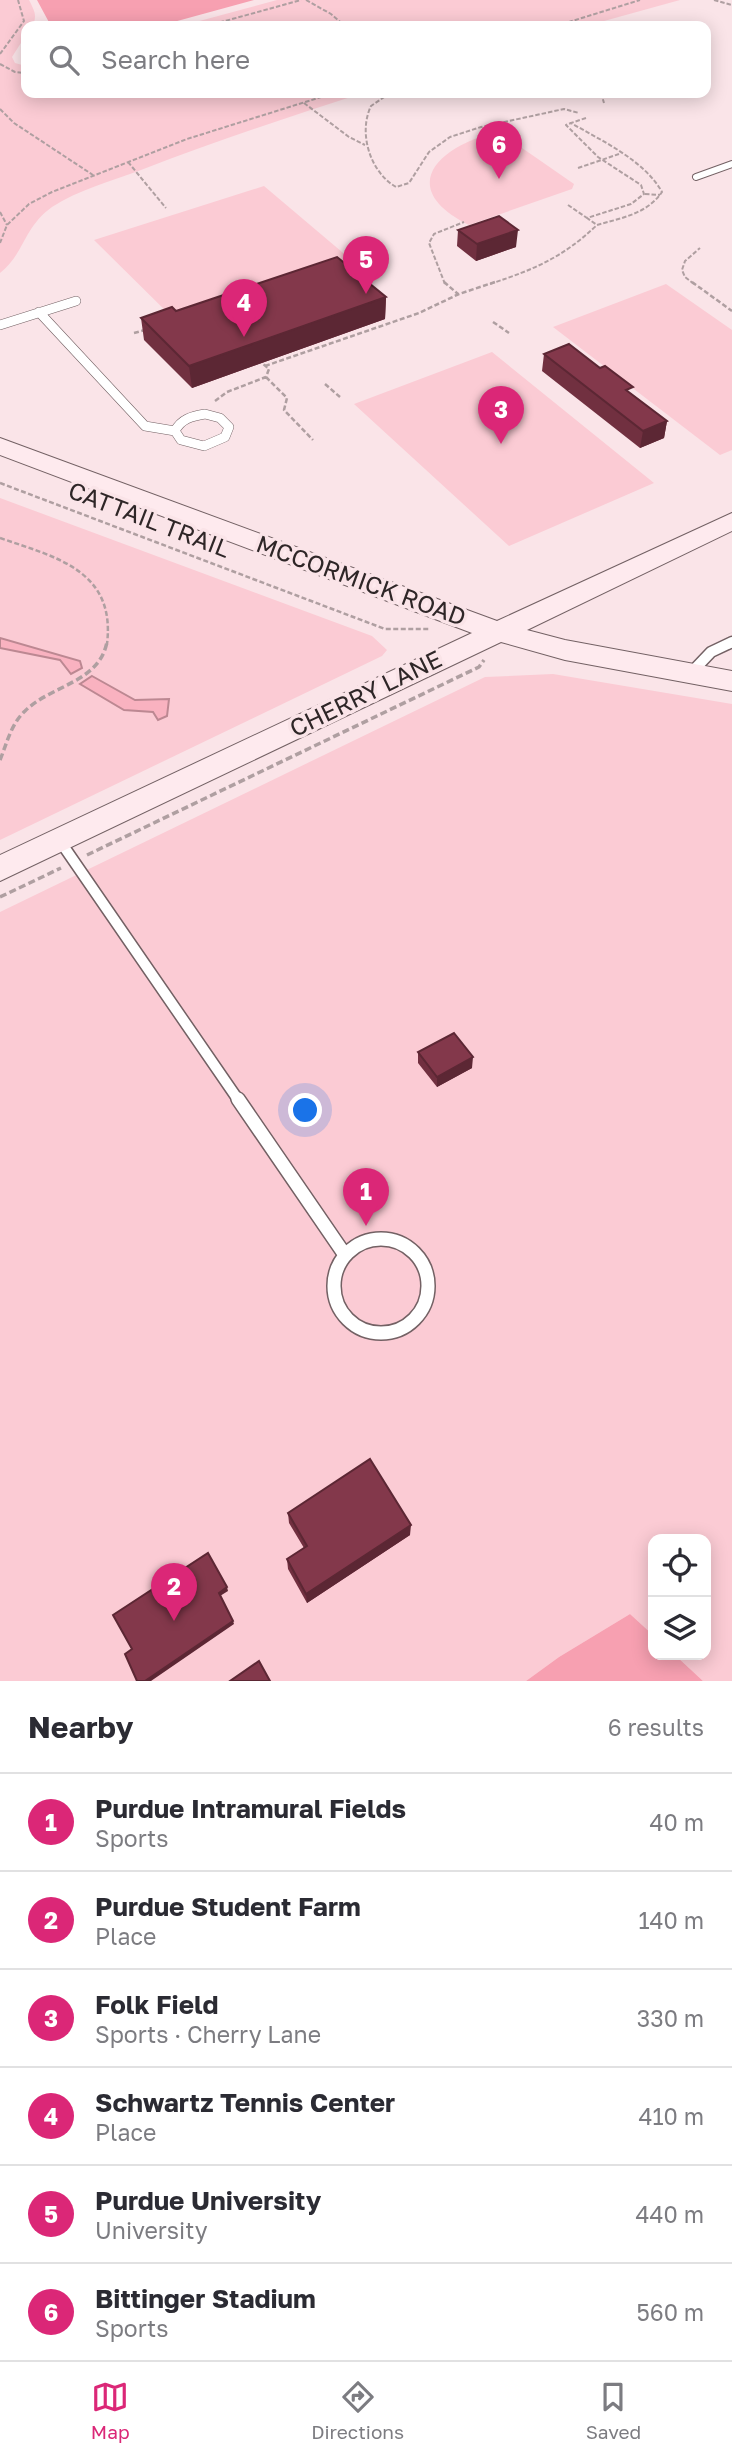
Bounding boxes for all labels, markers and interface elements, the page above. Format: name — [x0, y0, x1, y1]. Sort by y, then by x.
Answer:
search box — [21, 21, 711, 98]
icon: search — [45, 41, 83, 79]
text: Search here — [101, 44, 250, 75]
pin: 6 — [476, 121, 522, 179]
pin: 5 — [343, 236, 389, 294]
pin: 4 — [221, 279, 267, 337]
pin: 3 — [478, 386, 524, 444]
street label: CATTAIL TRAIL — [65, 474, 235, 563]
street label: MCCORMICK ROAD — [253, 528, 470, 631]
street label: CHERRY LANE — [284, 643, 446, 742]
your location — [288, 1093, 322, 1127]
pin: 1 — [343, 1168, 389, 1226]
map controls — [648, 1534, 711, 1660]
button: locate — [648, 1534, 711, 1597]
pin: 2 — [151, 1563, 197, 1621]
button: layers — [648, 1597, 711, 1660]
text: Nearby — [28, 1709, 133, 1745]
text: 6 results — [608, 1713, 704, 1741]
text: Purdue Intramural Fields — [95, 1793, 406, 1824]
text: 1 — [45, 1808, 57, 1836]
text: 40 m — [650, 1808, 704, 1836]
text: Sports — [95, 1824, 169, 1852]
text: Purdue Student Farm — [95, 1891, 361, 1922]
text: 2 — [44, 1906, 58, 1934]
text: 140 m — [638, 1906, 704, 1934]
text: Place — [95, 1922, 156, 1950]
text: Folk Field — [95, 1989, 219, 2020]
text: 3 — [44, 2004, 58, 2032]
text: 330 m — [637, 2004, 704, 2032]
text: Sports · Cherry Lane — [95, 2020, 321, 2048]
text: Schwartz Tennis Center — [95, 2087, 395, 2118]
text: 4 — [44, 2102, 58, 2130]
text: 410 m — [638, 2102, 704, 2130]
text: Place — [95, 2118, 156, 2146]
text: Purdue University — [95, 2185, 321, 2216]
text: 5 — [44, 2200, 58, 2228]
text: 440 m — [636, 2200, 704, 2228]
text: University — [95, 2216, 208, 2244]
text: Bittinger Stadium — [95, 2283, 316, 2314]
text: 6 — [44, 2298, 58, 2326]
text: 560 m — [636, 2298, 704, 2326]
text: Sports — [95, 2314, 169, 2342]
tab: Map — [91, 2378, 130, 2443]
tab: Directions — [311, 2378, 404, 2443]
tab: Saved — [586, 2378, 641, 2443]

